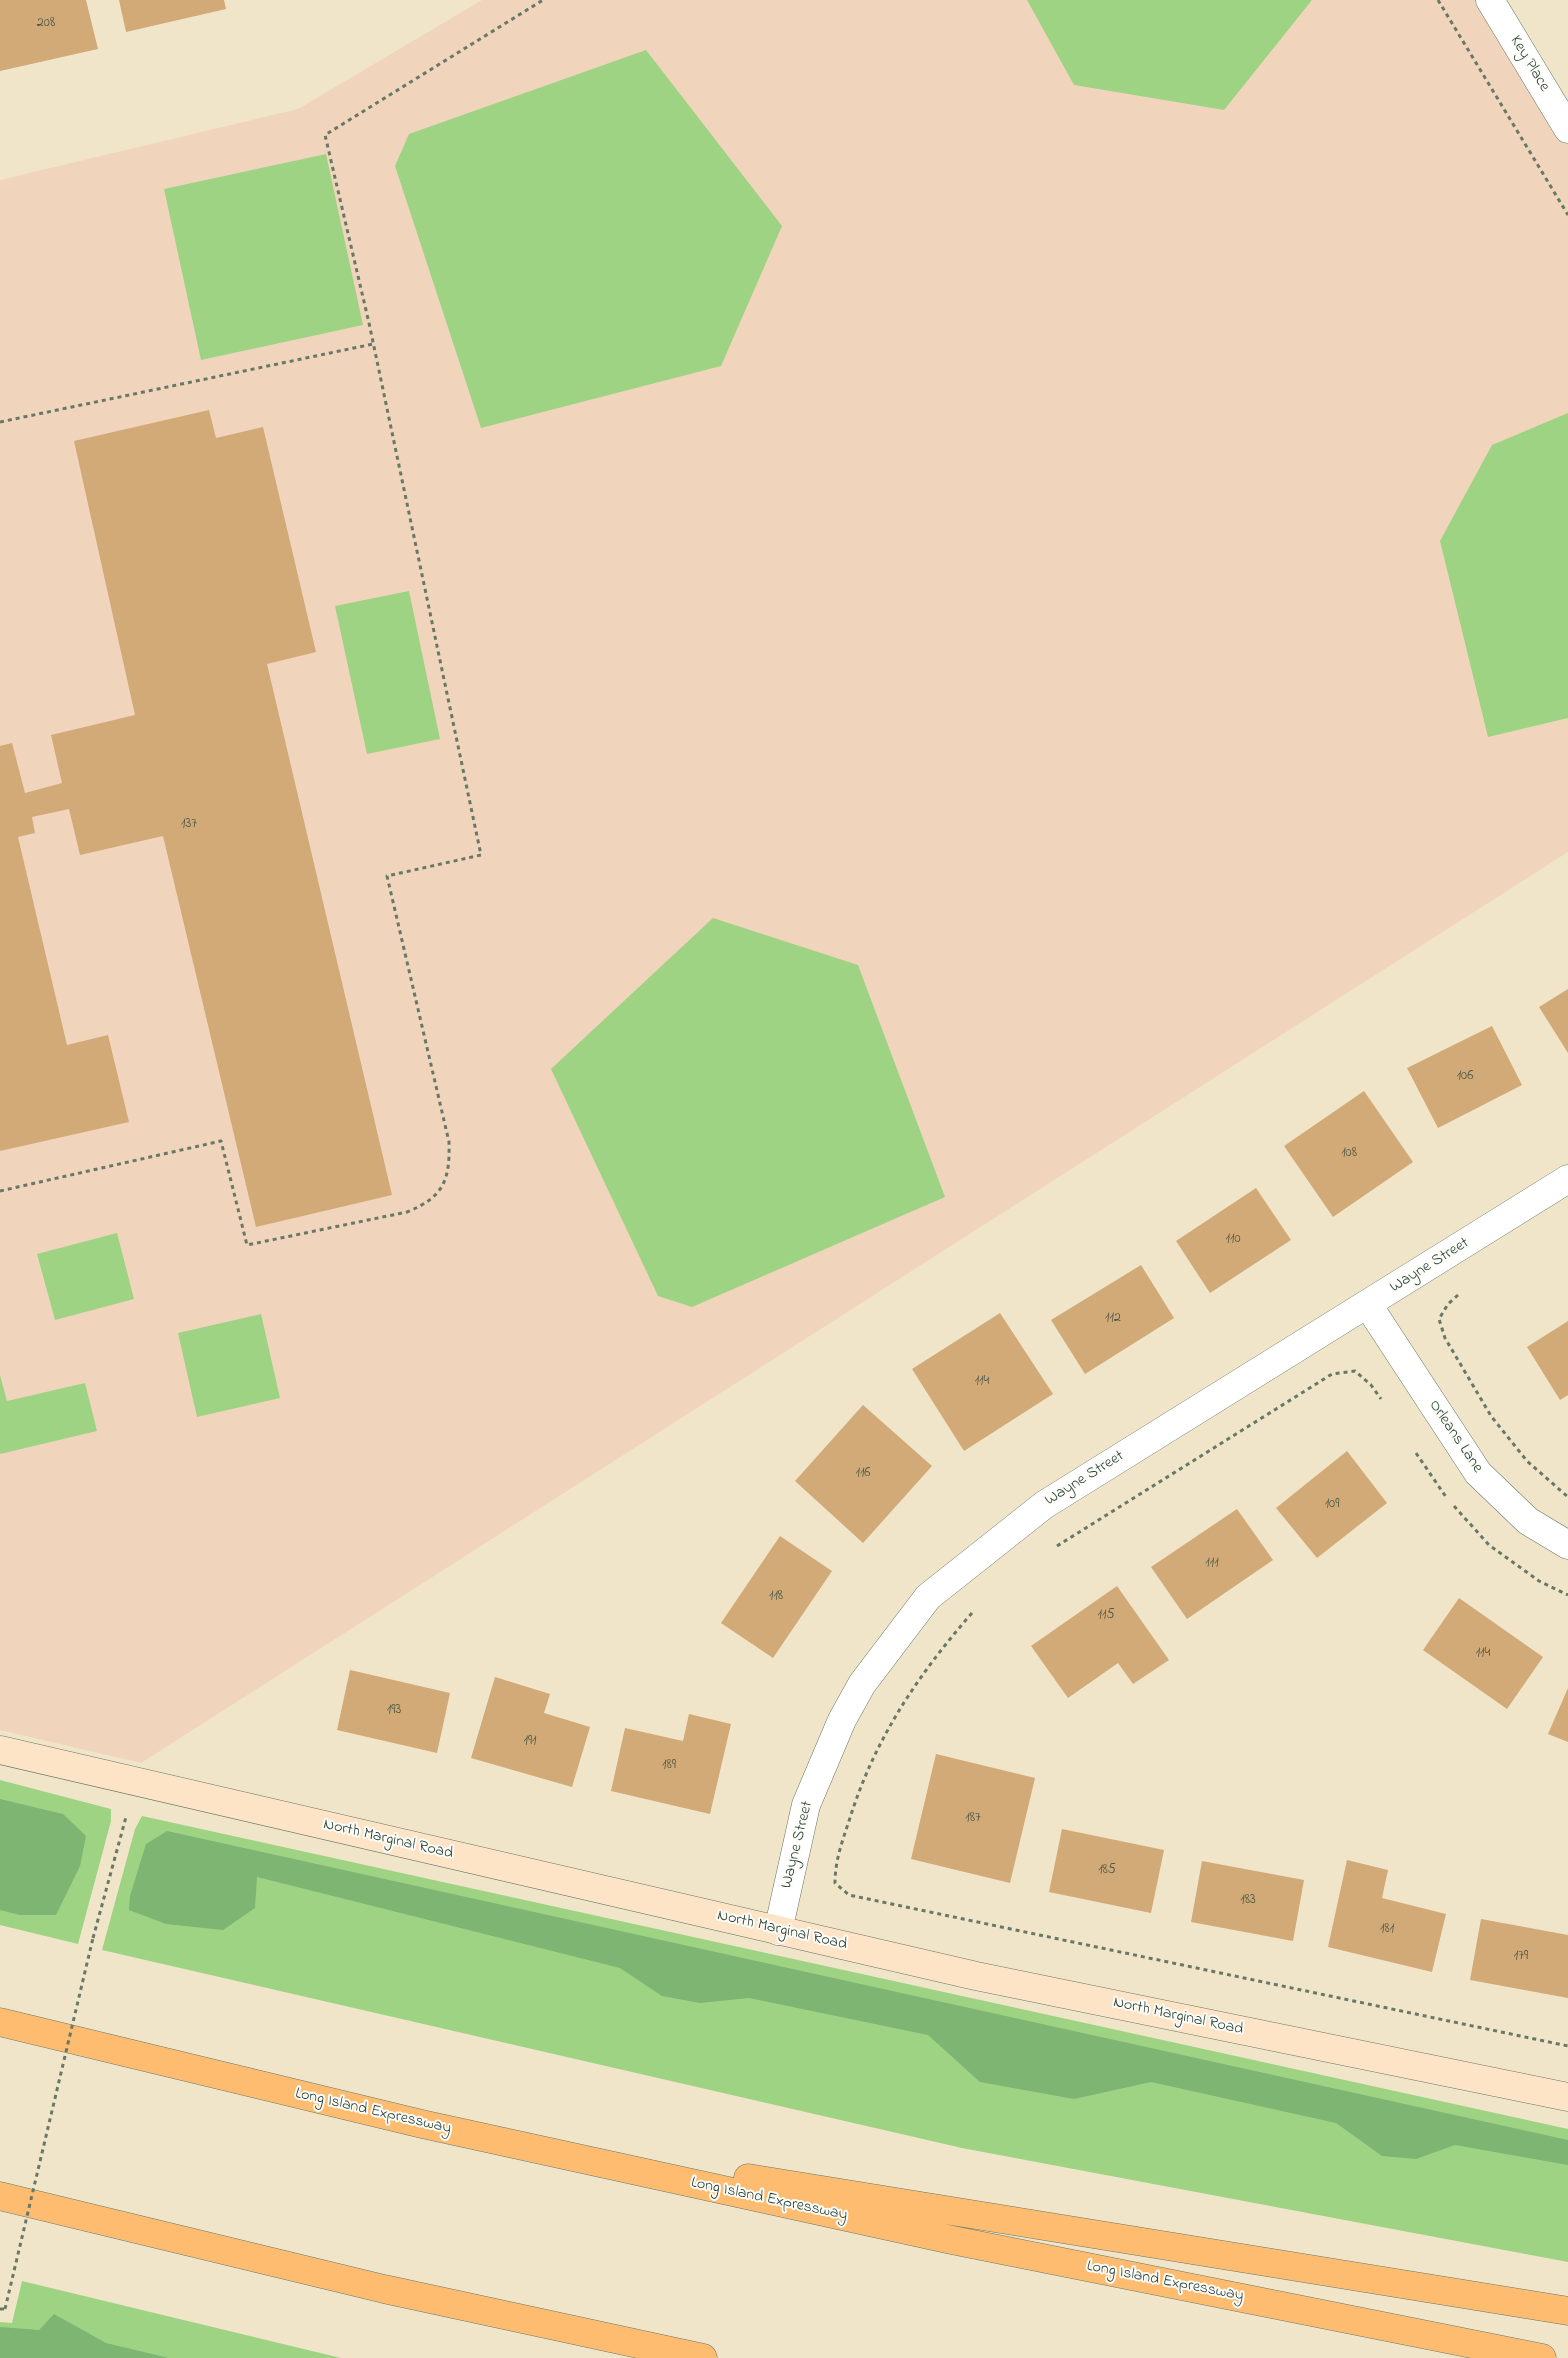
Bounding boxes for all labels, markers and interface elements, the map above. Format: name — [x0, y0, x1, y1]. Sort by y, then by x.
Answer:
house number: 208 — [37, 16, 55, 32]
street label: Key Place — [1505, 33, 1553, 95]
house number: 137 — [181, 817, 197, 833]
house number: 106 — [1457, 1069, 1473, 1085]
house number: 108 — [1341, 1146, 1357, 1162]
house number: 110 — [1226, 1232, 1240, 1248]
street label: Wayne Street — [1387, 1234, 1473, 1298]
house number: 112 — [1105, 1311, 1121, 1327]
house number: 114 — [975, 1374, 989, 1390]
street label: Orleans Lane — [1424, 1397, 1486, 1477]
street label: Wayne Street — [1042, 1447, 1128, 1511]
house number: 116 — [855, 1466, 871, 1482]
house number: 109 — [1325, 1497, 1339, 1513]
house number: 111 — [1205, 1556, 1219, 1572]
house number: 118 — [769, 1589, 783, 1605]
house number: 115 — [1098, 1608, 1114, 1624]
house number: 114 — [1476, 1646, 1490, 1662]
house number: 193 — [387, 1703, 401, 1719]
house number: 191 — [523, 1734, 537, 1750]
house number: 189 — [662, 1758, 676, 1774]
street label: Wayne Street — [778, 1799, 818, 1891]
house number: 187 — [965, 1811, 981, 1827]
street label: North Marginal Road — [321, 1816, 455, 1864]
house number: 185 — [1098, 1863, 1116, 1879]
house number: 183 — [1240, 1893, 1256, 1909]
street label: North Marginal Road — [715, 1907, 849, 1955]
house number: 181 — [1380, 1922, 1394, 1938]
house number: 179 — [1514, 1949, 1528, 1965]
street label: North Marginal Road — [1111, 1994, 1245, 2040]
street label: Long Island Expressway — [293, 2085, 453, 2139]
street label: Long Island Expressway — [689, 2174, 849, 2226]
street label: Long Island Expressway — [1085, 2257, 1245, 2307]

